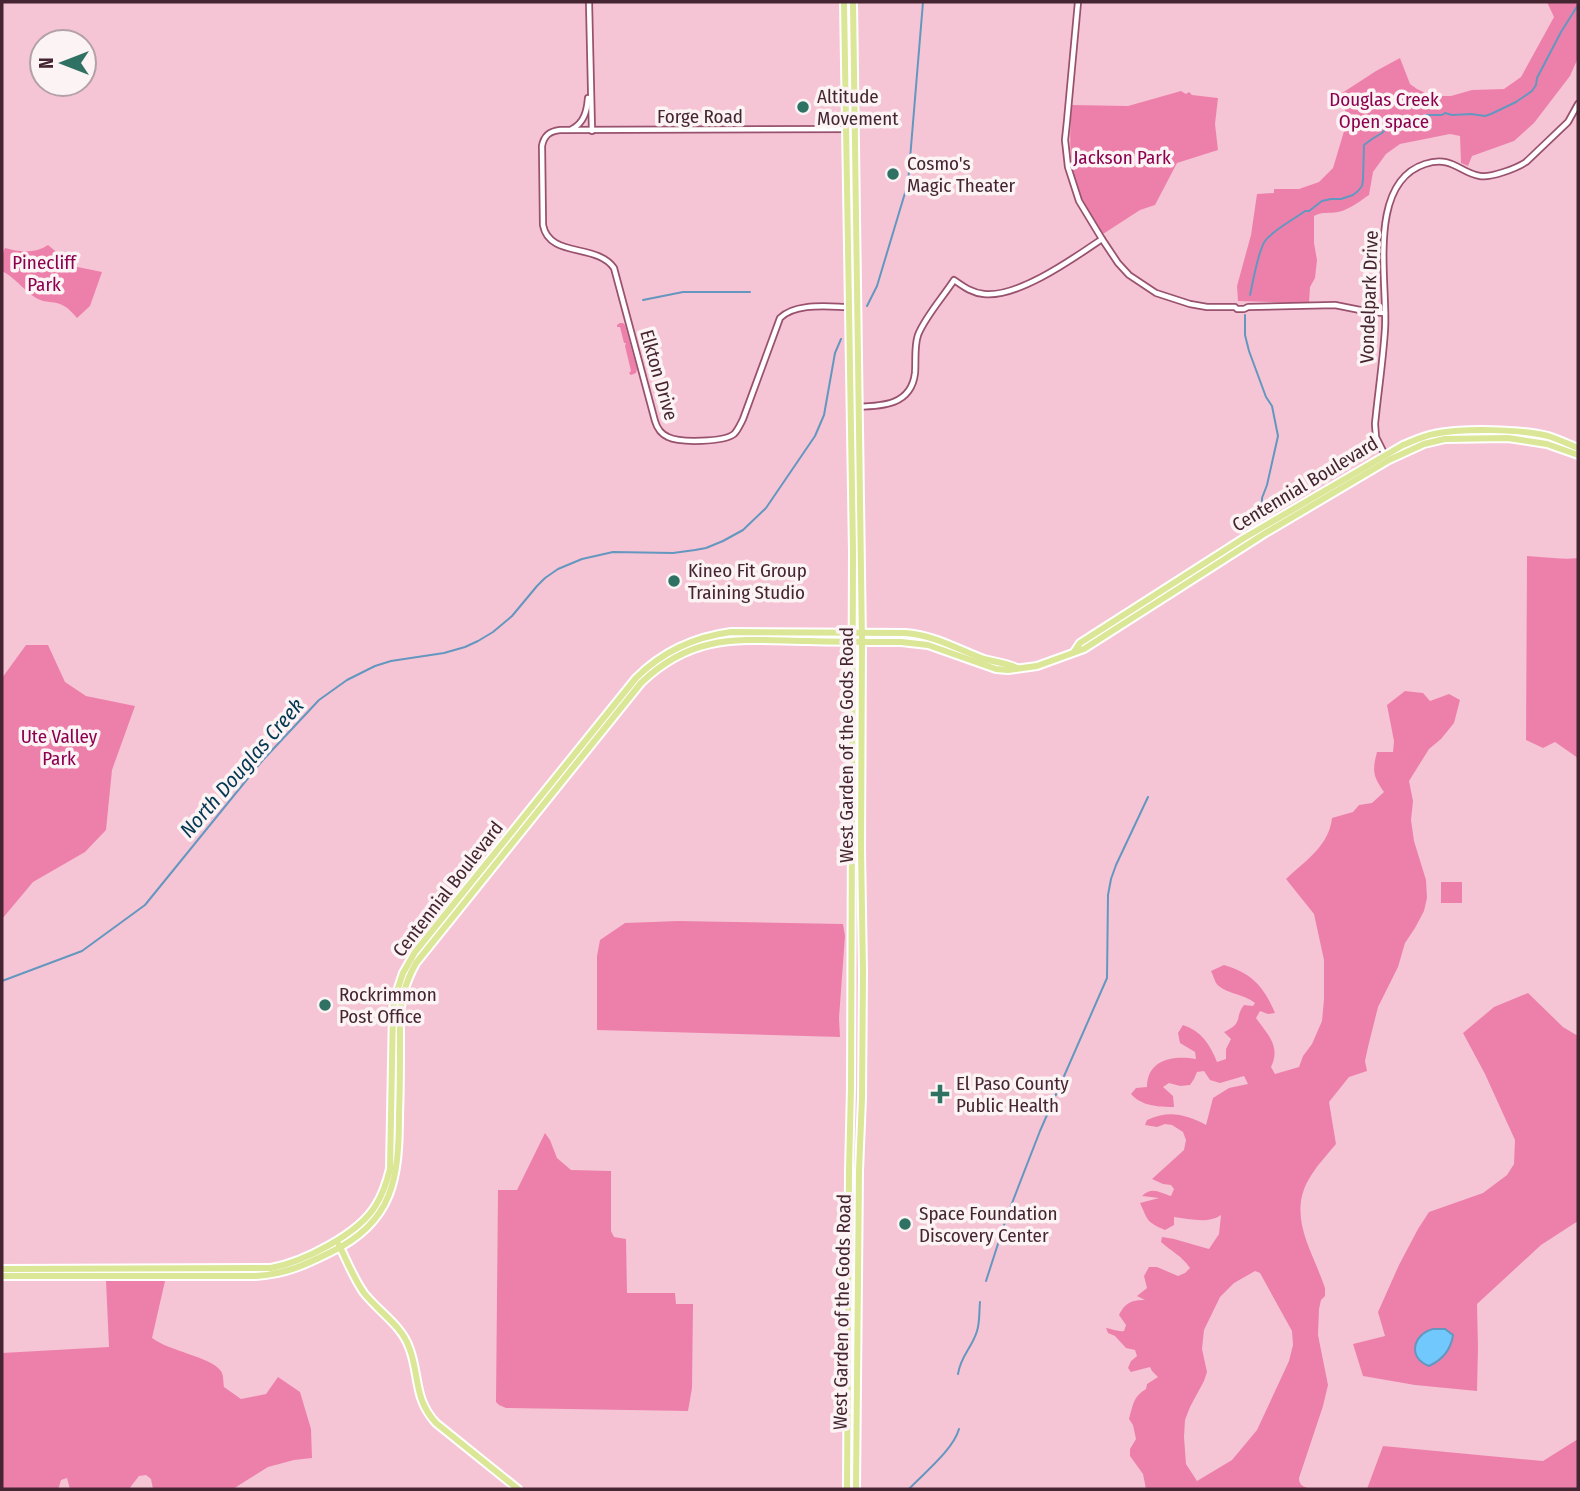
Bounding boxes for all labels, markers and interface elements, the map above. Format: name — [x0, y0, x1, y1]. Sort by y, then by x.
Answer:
north arrow — [28, 28, 98, 98]
text: N — [35, 57, 58, 69]
place label: Altitude Movement — [817, 85, 899, 130]
park label: Douglas Creek Open space — [1329, 88, 1439, 133]
marker: Altitude Movement — [795, 99, 811, 115]
street label: Forge Road — [657, 105, 743, 128]
park label: Jackson Park — [1073, 146, 1171, 169]
place label: Cosmo's Magic Theater — [907, 152, 1016, 197]
marker: Cosmo's Magic Theater — [885, 166, 901, 182]
street label: Vondelpark Drive — [1355, 230, 1383, 364]
park label: Pinecliff Park — [12, 251, 77, 296]
street label: Elkton Drive — [635, 327, 683, 423]
street label: Centennial Boulevard — [1228, 431, 1382, 537]
place label: Kineo Fit Group Training Studio — [688, 559, 807, 604]
marker: Kineo Fit Group Training Studio — [666, 573, 682, 589]
street label: West Garden of the Gods Road — [835, 627, 858, 863]
water label: North Douglas Creek — [174, 693, 310, 843]
park label: Ute Valley Park — [21, 725, 98, 770]
street label: Centennial Boulevard — [388, 817, 508, 961]
place label: Rockrimmon Post Office — [339, 983, 437, 1028]
marker: Rockrimmon Post Office — [317, 997, 333, 1013]
place label: El Paso County Public Health — [956, 1072, 1069, 1117]
marker: El Paso County Public Health — [930, 1084, 950, 1104]
street label: West Garden of the Gods Road — [828, 1194, 856, 1430]
place label: Space Foundation Discovery Center — [919, 1202, 1057, 1247]
marker: Space Foundation Discovery Center — [897, 1216, 913, 1232]

